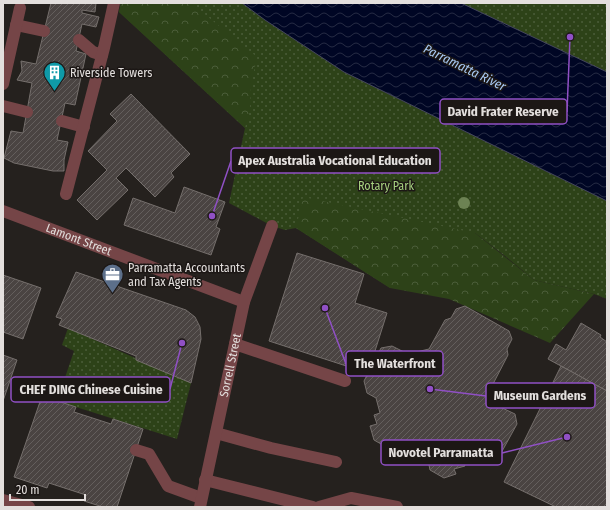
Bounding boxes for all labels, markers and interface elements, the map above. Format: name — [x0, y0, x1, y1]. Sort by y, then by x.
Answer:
water label: Parramatta River — [421, 41, 509, 94]
building icon: Riverside Towers — [41, 60, 67, 93]
place label: Riverside Towers — [70, 66, 152, 80]
callout: David Frater Reserve — [440, 99, 567, 124]
text: David Frater Reserve — [448, 104, 559, 119]
callout: Apex Australia Vocational Education — [231, 148, 440, 173]
text: Apex Australia Vocational Education — [237, 153, 432, 168]
park label: Rotary Park — [358, 179, 414, 193]
street label: Lamont Street — [44, 221, 114, 258]
place label: Parramatta Accountants and Tax Agents — [128, 261, 245, 289]
office icon: Parramatta Accountants and Tax Agents — [99, 262, 125, 295]
street label: Sorrell Street — [217, 332, 244, 398]
callout: The Waterfront — [346, 351, 443, 376]
text: The Waterfront — [354, 356, 436, 371]
callout: CHEF DING Chinese Cuisine — [11, 377, 170, 402]
text: CHEF DING Chinese Cuisine — [19, 382, 163, 397]
callout: Museum Gardens — [486, 383, 595, 408]
text: Museum Gardens — [494, 388, 587, 403]
callout: Novotel Parramatta — [381, 440, 502, 465]
text: Novotel Parramatta — [388, 445, 494, 460]
scale bar — [10, 476, 85, 502]
text: 20 m — [16, 483, 40, 497]

